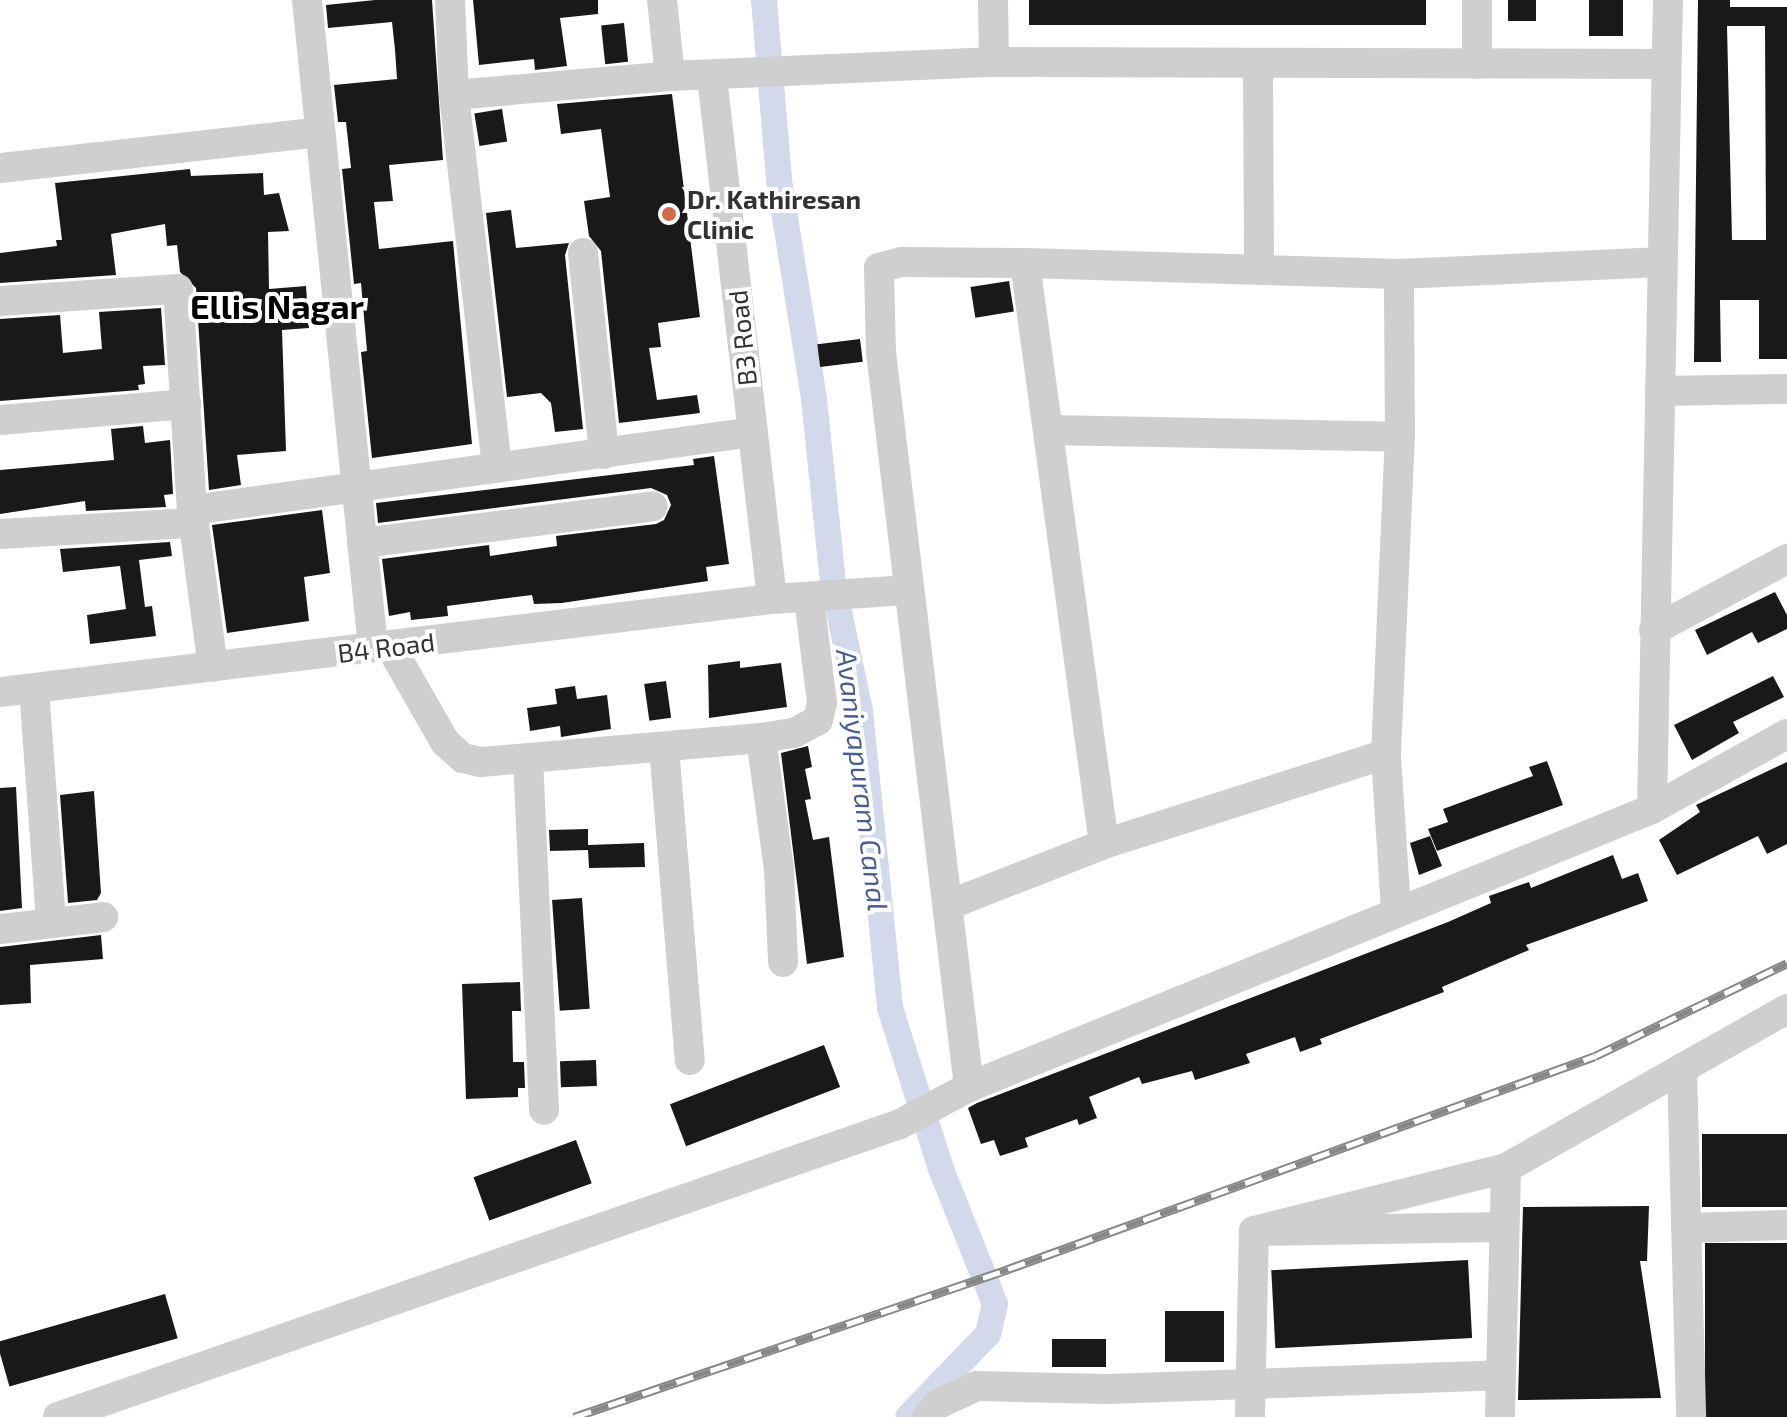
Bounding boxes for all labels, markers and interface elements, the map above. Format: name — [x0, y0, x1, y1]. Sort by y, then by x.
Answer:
place label: Dr. Kathiresan Clinic — [687, 183, 861, 244]
marker: Dr. Kathiresan Clinic — [658, 203, 680, 225]
district label: Ellis Nagar — [190, 286, 364, 326]
street label: B3 Road — [721, 289, 763, 387]
street label: B4 Road — [336, 626, 436, 668]
water label: Avaniyapuram Canal — [830, 647, 896, 913]

